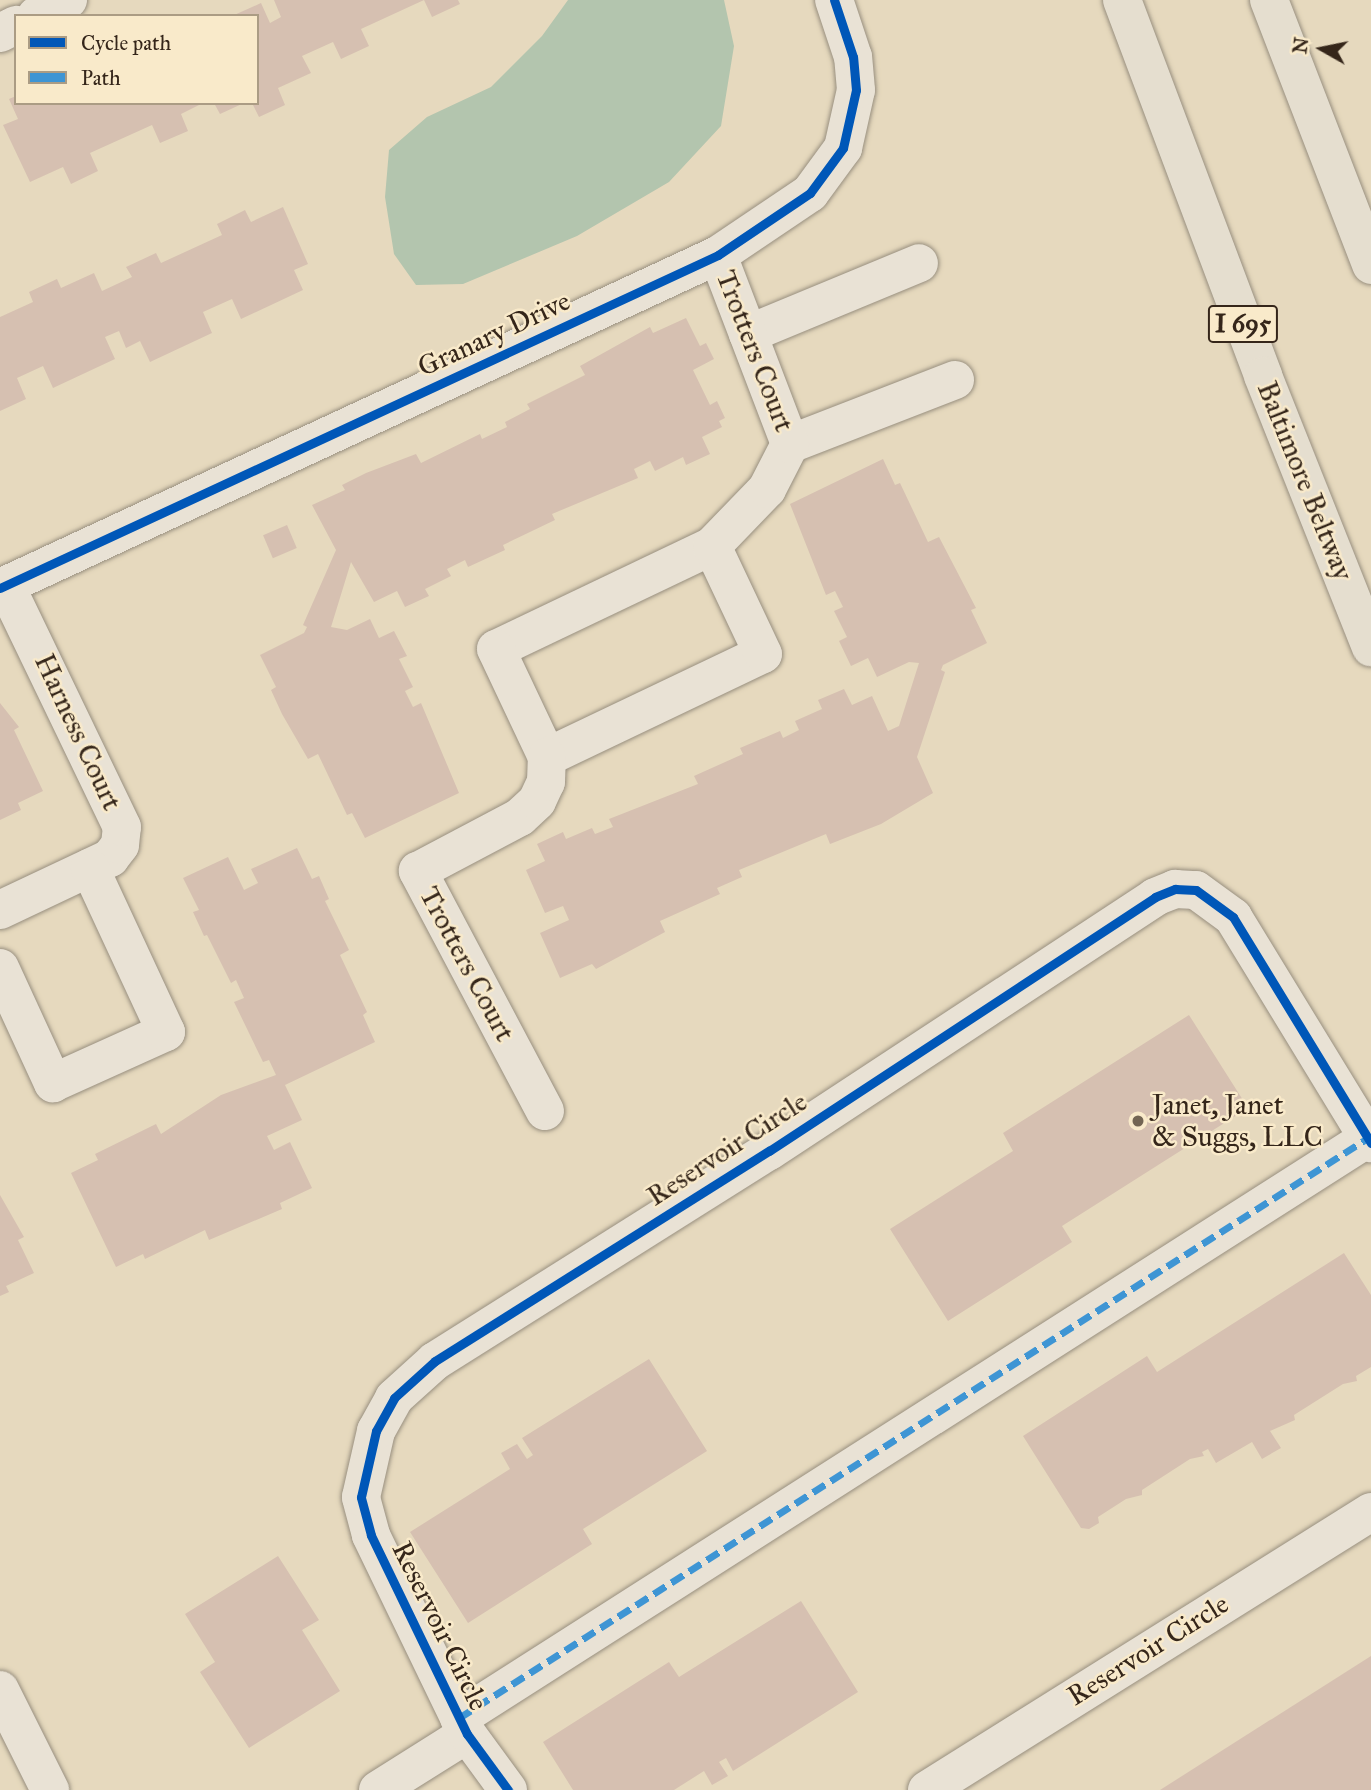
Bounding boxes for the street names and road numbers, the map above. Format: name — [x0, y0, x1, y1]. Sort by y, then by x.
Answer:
street label: Trotters Court — [709, 266, 801, 436]
street label: Granary Drive — [413, 284, 575, 384]
road number: I 695 — [1206, 302, 1280, 346]
street label: Baltimore Beltway — [1250, 377, 1360, 585]
street label: Harness Court — [27, 649, 129, 815]
street label: Trotters Court — [412, 881, 522, 1047]
street label: Reservoir Circle — [641, 1085, 813, 1213]
street label: Reservoir Circle — [385, 1536, 495, 1716]
street label: Reservoir Circle — [1061, 1587, 1235, 1713]

